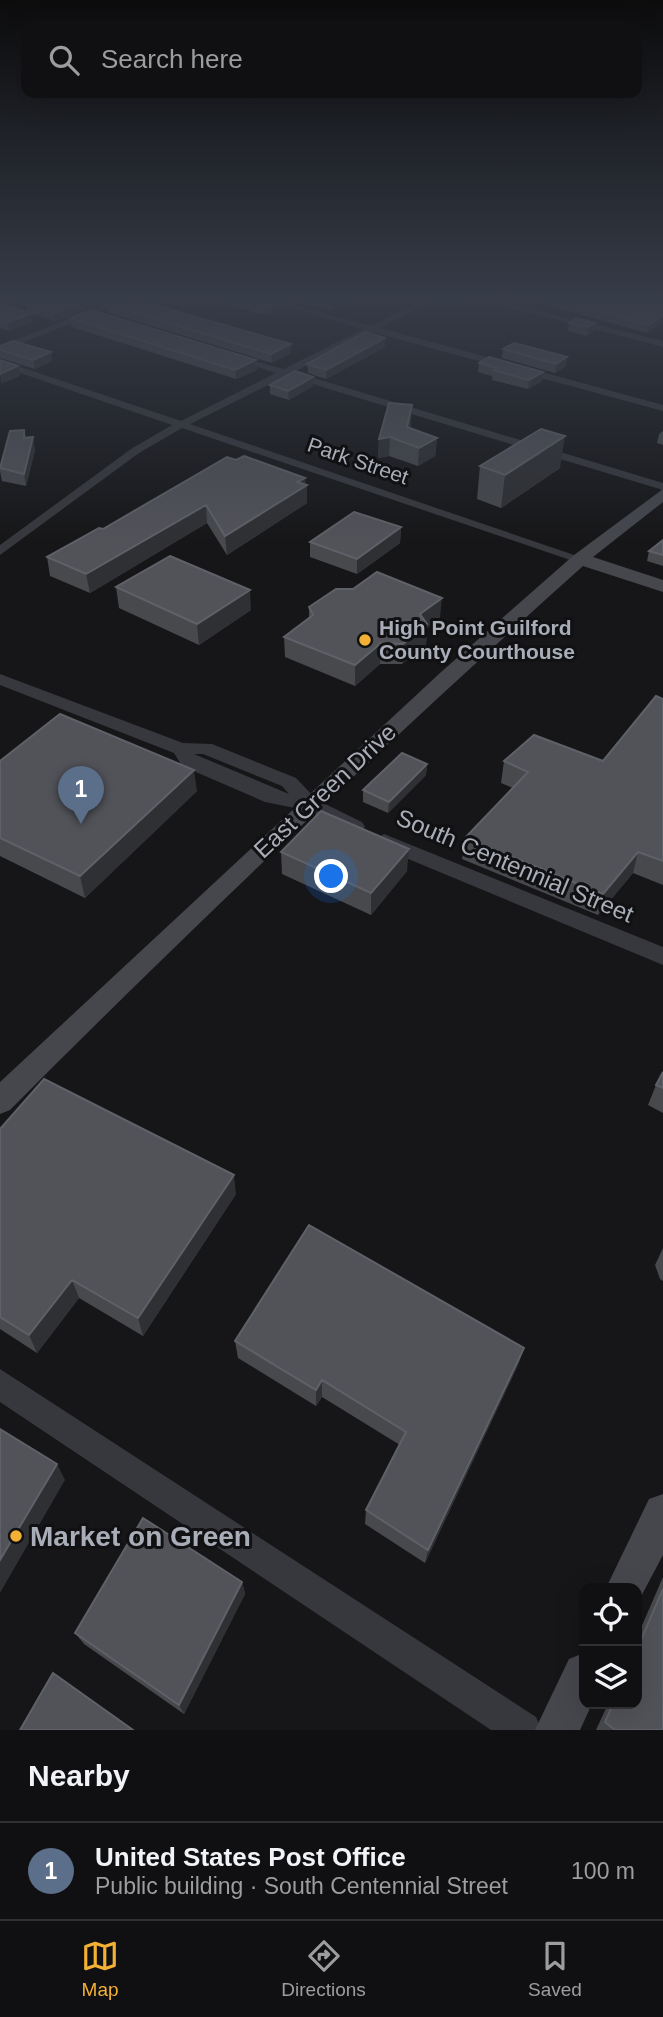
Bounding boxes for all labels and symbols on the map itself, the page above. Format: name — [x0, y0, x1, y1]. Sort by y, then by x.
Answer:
street label: Park Street — [305, 433, 412, 489]
place label: High Point Guilford County Courthouse — [379, 616, 575, 663]
marker: High Point Guilford County Courthouse — [357, 632, 373, 648]
street label: East Green Drive — [248, 718, 401, 863]
pin: 1 — [58, 766, 104, 824]
street label: South Centennial Street — [393, 803, 638, 928]
your location — [314, 859, 348, 893]
place label: Market on Green — [30, 1521, 251, 1552]
marker: Market on Green — [8, 1528, 24, 1544]

